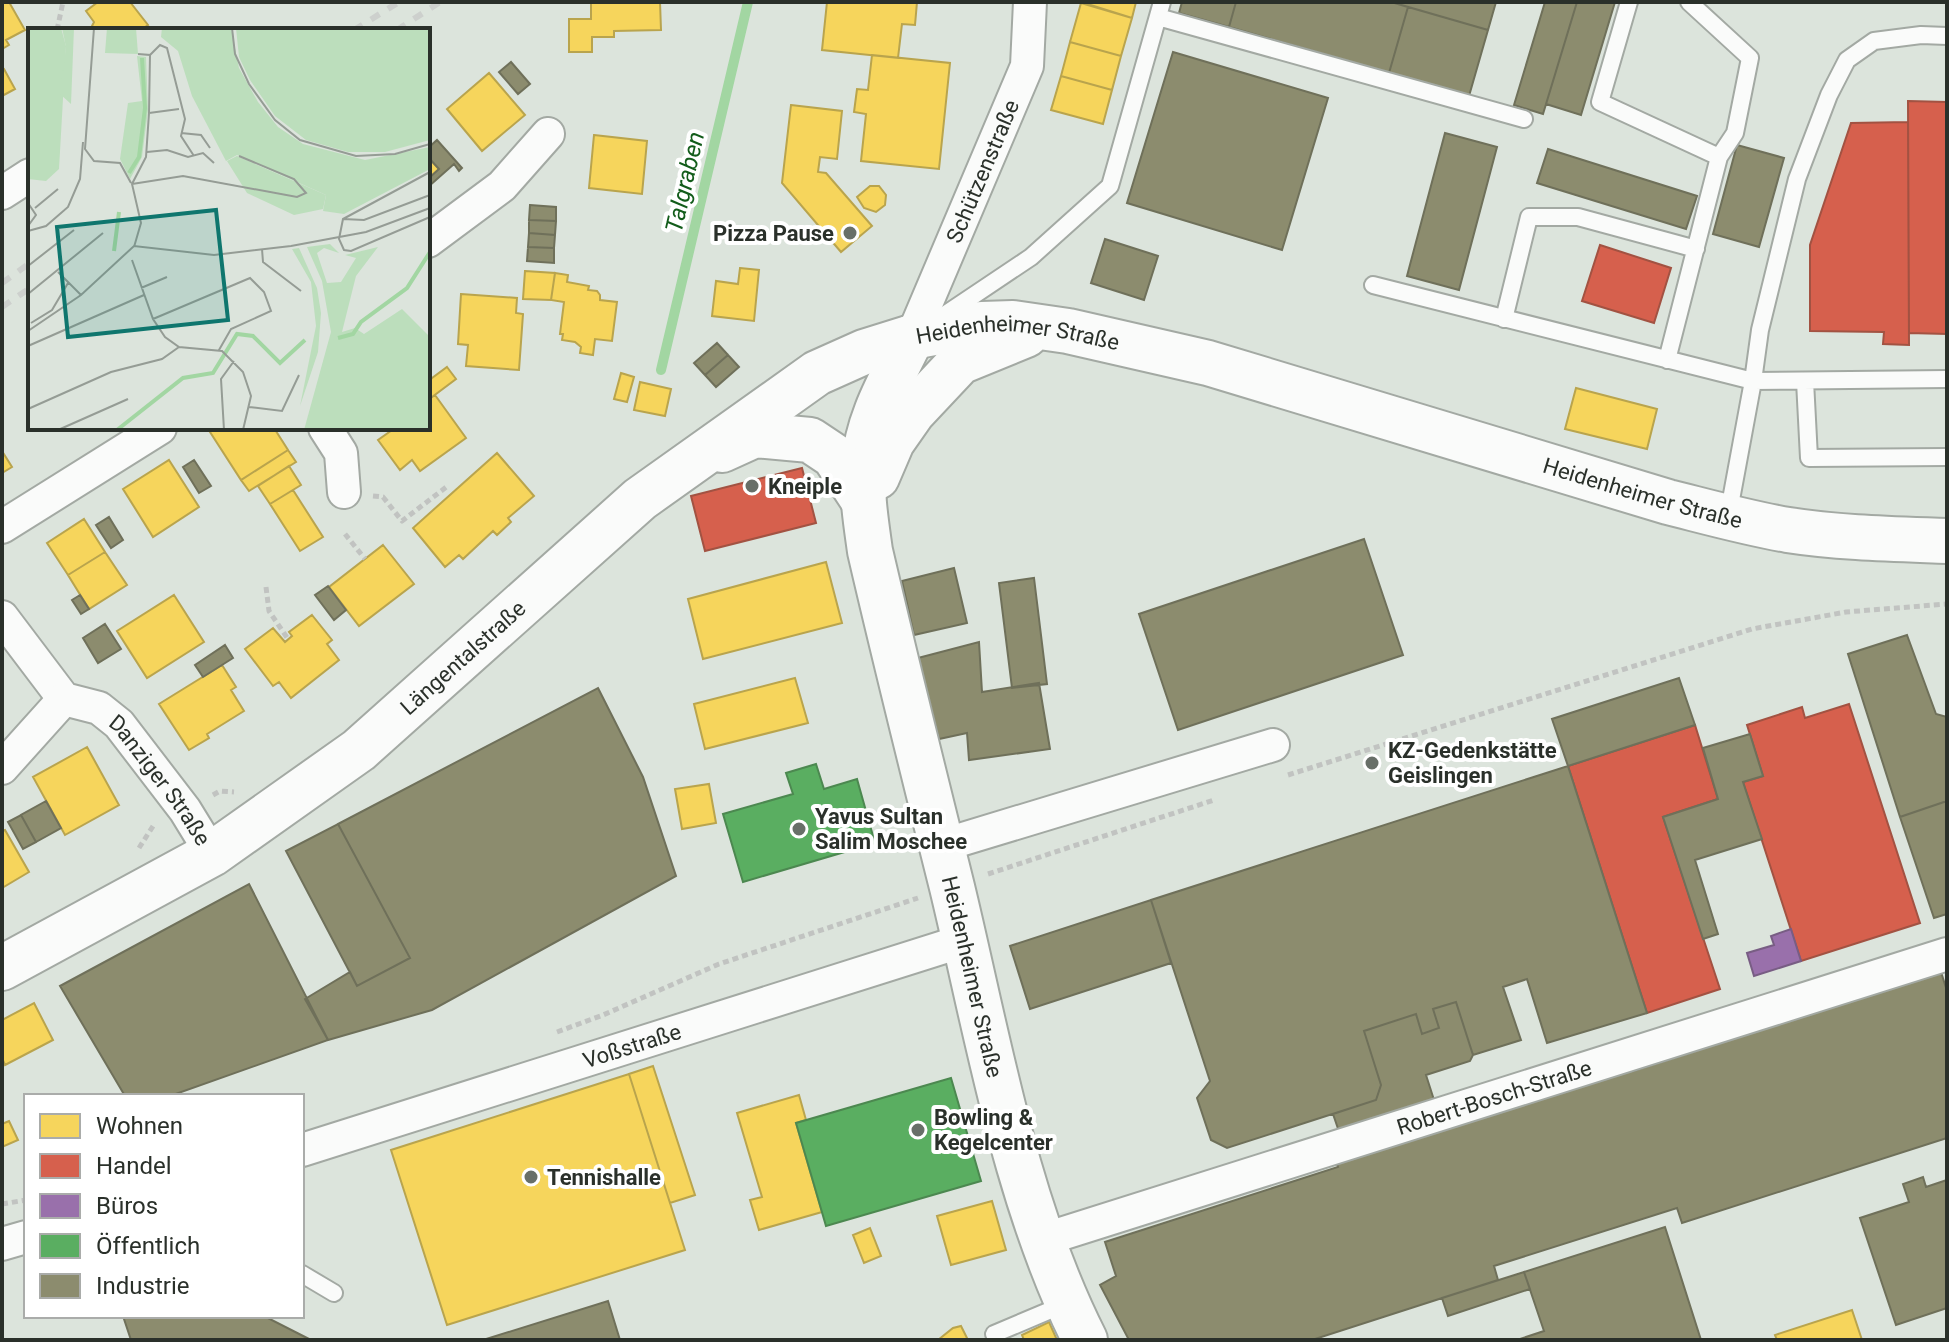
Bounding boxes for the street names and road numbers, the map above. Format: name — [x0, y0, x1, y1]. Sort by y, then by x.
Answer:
street label: Schützenstraße — [941, 96, 1024, 247]
street label: Heidenheimer Straße — [914, 311, 1122, 355]
street label: Heidenheimer Straße — [1540, 453, 1745, 533]
street label: Längentalstraße — [395, 595, 531, 720]
street label: Danziger Straße — [104, 709, 216, 850]
street label: Heidenheimer Straße — [937, 873, 1007, 1080]
street label: Voßstraße — [580, 1019, 684, 1073]
street label: Robert-Bosch-Straße — [1394, 1055, 1595, 1140]

